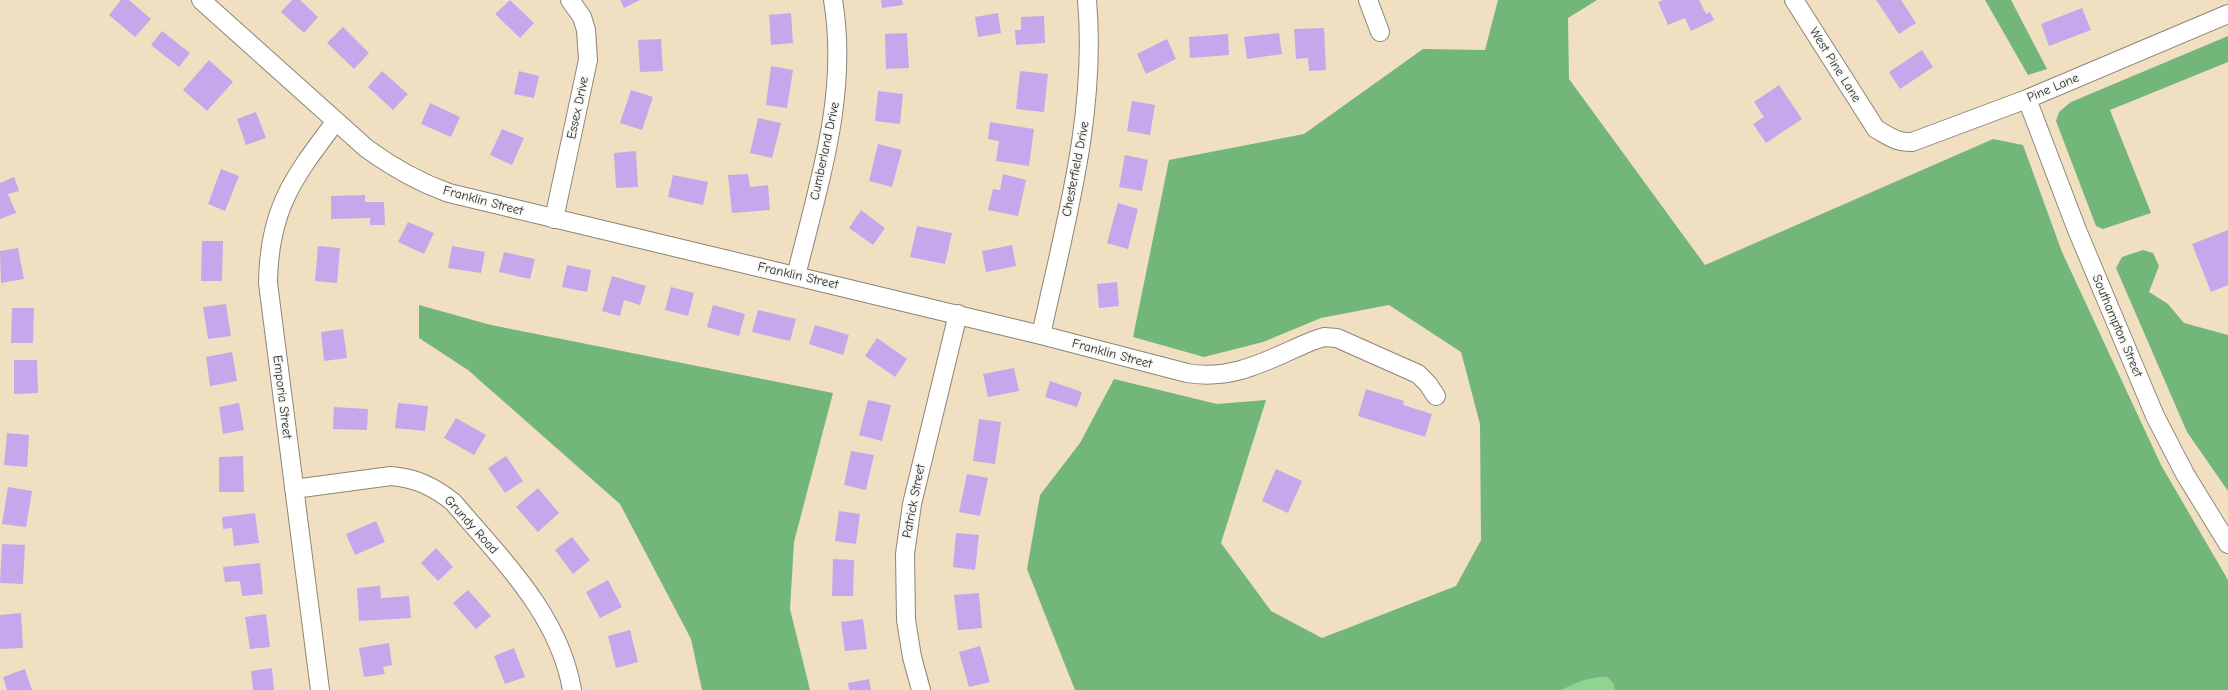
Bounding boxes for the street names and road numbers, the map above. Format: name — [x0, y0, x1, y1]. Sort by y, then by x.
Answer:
street label: West Pine Lane — [1806, 25, 1864, 105]
street label: Pine Lane — [2025, 70, 2081, 106]
street label: Essex Drive — [564, 75, 592, 141]
street label: Cumberland Drive — [807, 100, 843, 202]
street label: Chesterfield Drive — [1059, 120, 1093, 218]
street label: Franklin Street — [441, 183, 525, 219]
street label: Franklin Street — [756, 259, 840, 293]
street label: Southampton Street — [2088, 272, 2146, 380]
street label: Franklin Street — [1070, 336, 1154, 372]
street label: Emporia Street — [269, 354, 295, 440]
street label: Patrick Street — [899, 463, 929, 539]
street label: Grundy Road — [441, 493, 501, 557]

